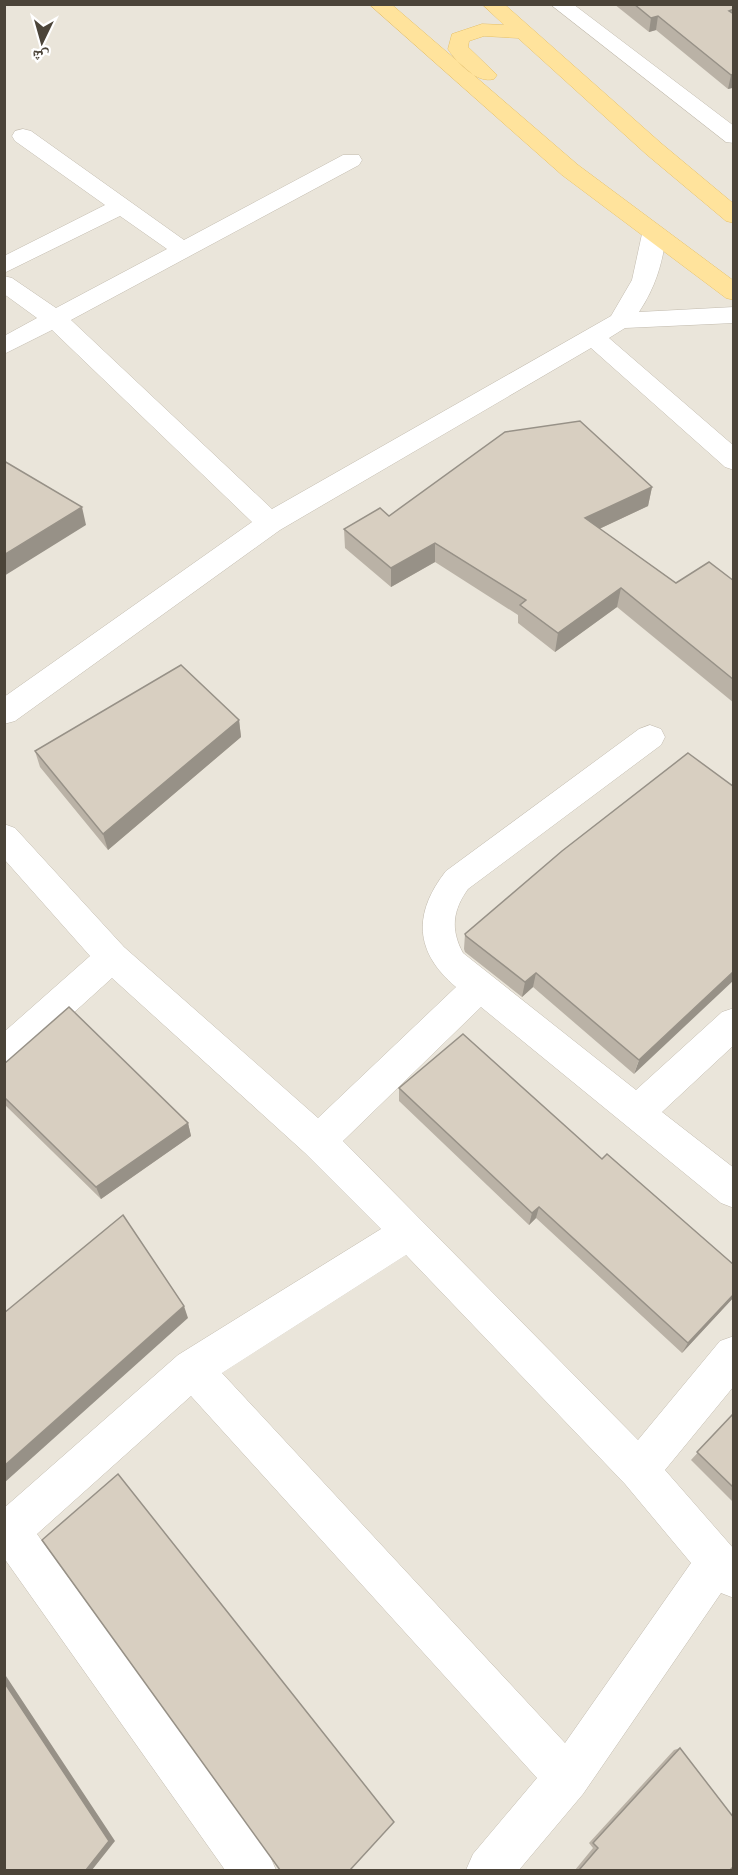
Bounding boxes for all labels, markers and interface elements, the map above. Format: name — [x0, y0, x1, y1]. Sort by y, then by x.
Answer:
north arrow — [12, 12, 72, 72]
text: ش — [31, 46, 50, 67]

